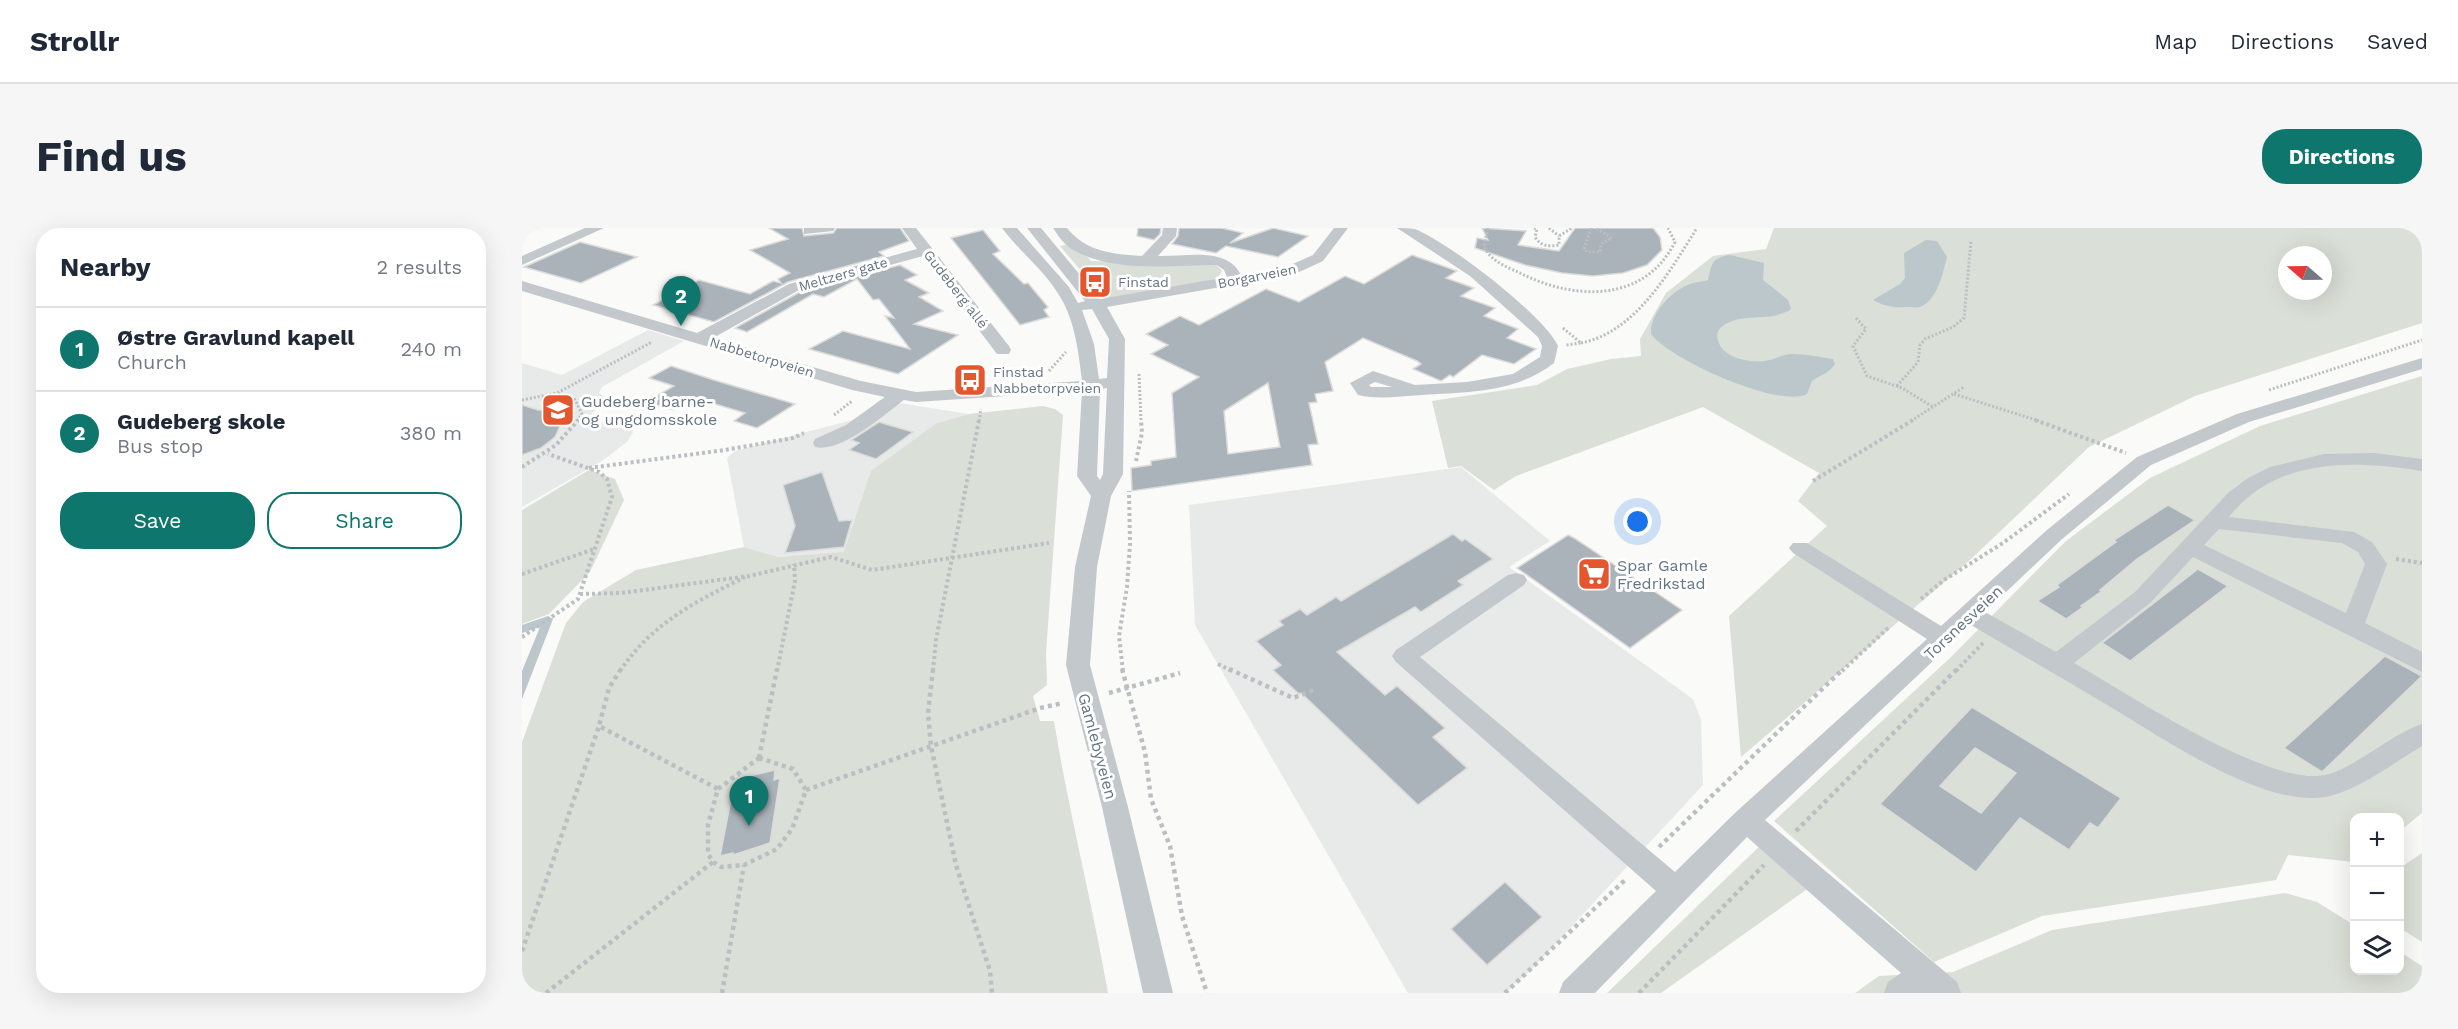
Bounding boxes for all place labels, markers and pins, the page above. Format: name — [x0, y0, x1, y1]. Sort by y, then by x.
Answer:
bus stop icon: Finstad — [1077, 264, 1113, 300]
place label: Finstad — [1118, 274, 1169, 290]
pin: 2 — [662, 276, 700, 326]
bus stop icon: Finstad Nabbetorpveien — [952, 362, 988, 398]
place label: Finstad Nabbetorpveien — [993, 364, 1101, 396]
school or university icon: Gudeberg barne- og ungdomsskole — [540, 392, 576, 428]
place label: Gudeberg barne- og ungdomsskole — [581, 392, 717, 429]
supermarket icon: Spar Gamle Fredrikstad — [1576, 556, 1612, 592]
place label: Spar Gamle Fredrikstad — [1617, 556, 1708, 593]
pin: 1 — [730, 776, 768, 826]

